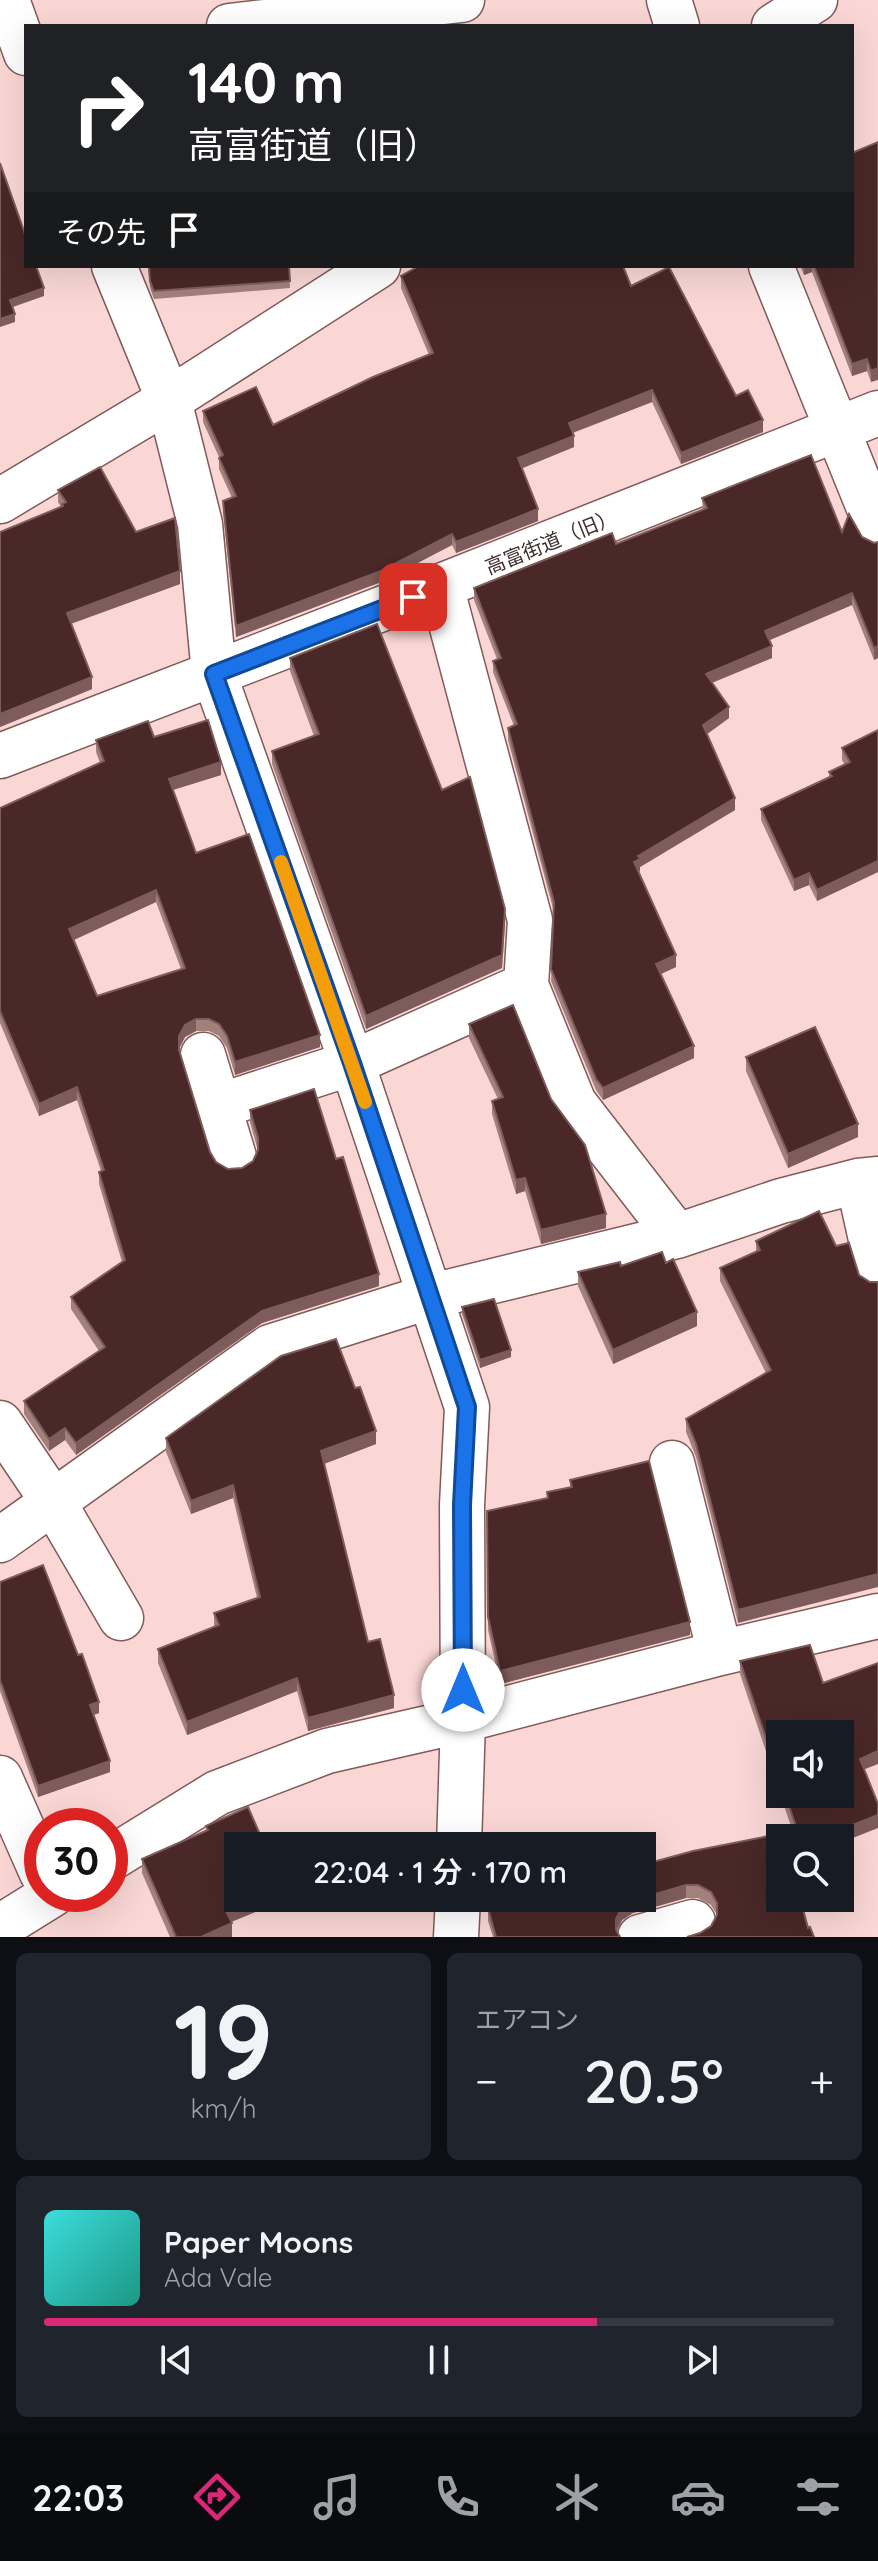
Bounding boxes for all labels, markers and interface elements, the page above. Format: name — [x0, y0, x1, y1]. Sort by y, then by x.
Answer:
text: 140 m — [188, 47, 344, 117]
icon: right — [56, 56, 160, 160]
text: 高富街道（旧） — [188, 122, 440, 167]
icon: arrive — [162, 208, 206, 252]
text: その先 — [56, 213, 146, 251]
street label: 高富街道（旧） — [481, 504, 620, 579]
pin — [379, 563, 447, 631]
icon: arrive — [391, 575, 435, 619]
position arrow — [421, 1648, 505, 1732]
map controls — [766, 1720, 854, 1912]
button: sound — [766, 1720, 854, 1808]
speed limit sign: 30 — [24, 1808, 128, 1912]
button: search — [766, 1824, 854, 1912]
text: 22:04 · 1 分 · 170 m — [313, 1853, 567, 1891]
text: 19 — [174, 1975, 273, 2105]
text: エアコン — [475, 2003, 579, 2036]
text: 20.5° — [583, 2043, 724, 2118]
text: − — [475, 2053, 498, 2108]
text: + — [809, 2053, 834, 2108]
text: km/h — [191, 2092, 256, 2125]
text: Paper Moons — [164, 2223, 353, 2261]
text: Ada Vale — [164, 2261, 273, 2294]
icon: previous — [154, 2338, 198, 2382]
icon: pause — [417, 2338, 461, 2382]
icon: next — [680, 2338, 724, 2382]
icon: directions — [189, 2469, 245, 2525]
icon: music — [309, 2469, 365, 2525]
icon: phone — [429, 2469, 485, 2525]
icon: climate — [549, 2469, 605, 2525]
icon: car — [670, 2469, 726, 2525]
icon: filters — [790, 2469, 846, 2525]
text: 22:03 — [32, 2475, 124, 2520]

